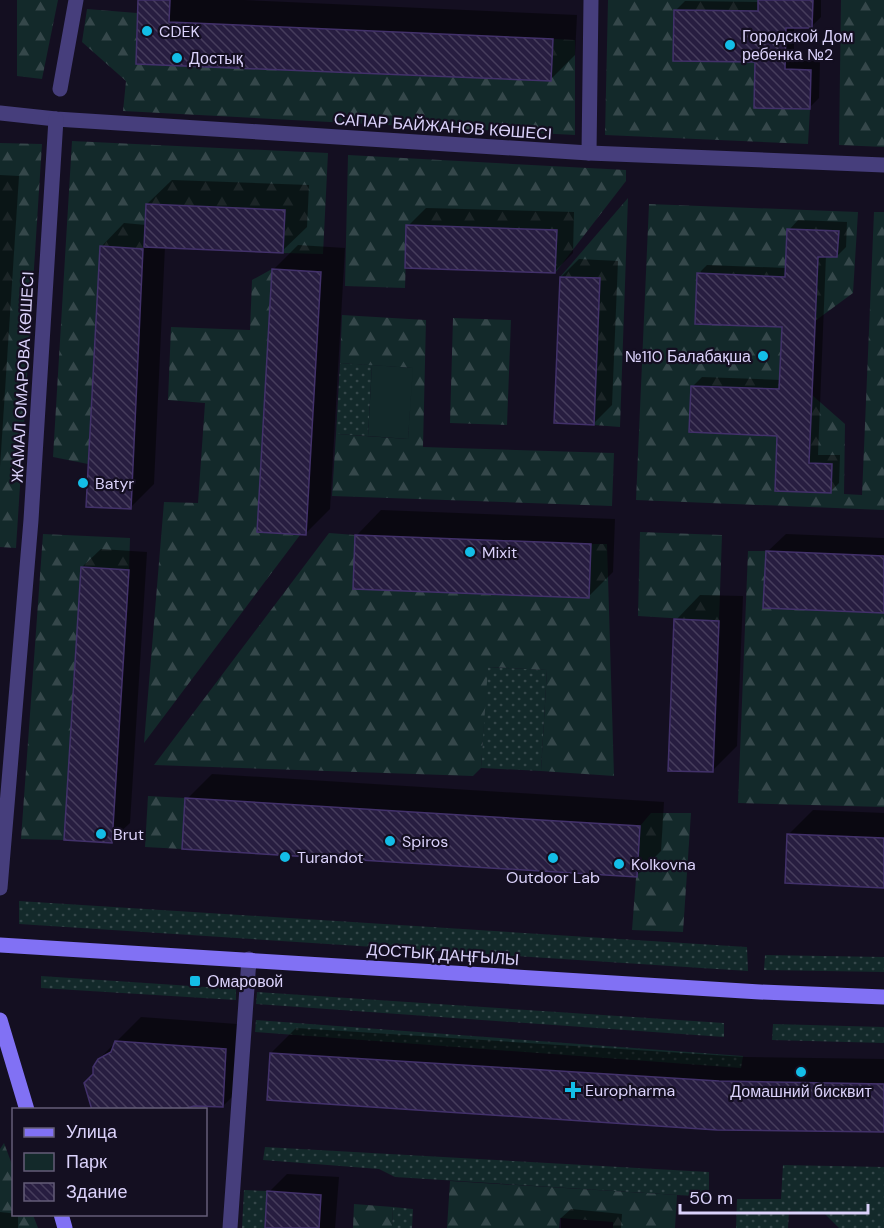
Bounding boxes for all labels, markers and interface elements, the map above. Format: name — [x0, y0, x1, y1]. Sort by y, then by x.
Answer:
place label: CDEK — [159, 21, 200, 42]
marker: CDEK — [140, 24, 154, 38]
place label: Городской Дом ребенка №2 — [742, 26, 853, 65]
marker: Городской Дом ребенка №2 — [723, 38, 737, 52]
place label: Достық — [189, 48, 244, 69]
marker: Достық — [170, 51, 184, 65]
street label: САПАР БАЙЖАНОВ КӨШЕСІ — [333, 108, 553, 145]
street label: ЖАМАЛ ОМАРОВА КӨШЕСІ — [6, 271, 39, 483]
place label: №110 Балабақша — [625, 346, 751, 367]
marker: №110 Балабақша — [756, 349, 770, 363]
place label: Batyr — [95, 473, 134, 494]
marker: Batyr — [76, 476, 90, 490]
place label: Mixit — [482, 542, 517, 563]
marker: Mixit — [463, 545, 477, 559]
place label: Brut — [113, 824, 144, 845]
marker: Brut — [94, 827, 108, 841]
place label: Spiros — [402, 831, 448, 852]
marker: Spiros — [383, 834, 397, 848]
place label: Turandot — [297, 847, 364, 868]
marker: Turandot — [278, 850, 292, 864]
marker: Outdoor Lab — [546, 851, 560, 865]
place label: Kolkovna — [631, 854, 696, 875]
marker: Kolkovna — [612, 857, 626, 871]
place label: Outdoor Lab — [506, 867, 600, 888]
street label: ДОСТЫҚ ДАҢҒЫЛЫ — [366, 939, 520, 970]
place label: Омаровой — [207, 971, 283, 992]
marker: Омаровой — [188, 974, 202, 988]
marker: Домашний бисквит — [794, 1065, 808, 1079]
place label: Europharma — [585, 1080, 675, 1101]
place label: Домашний бисквит — [730, 1081, 872, 1102]
marker: Europharma — [566, 1083, 580, 1097]
legend — [12, 1108, 207, 1216]
text: Улица — [66, 1120, 118, 1144]
text: Парк — [66, 1150, 107, 1174]
scale bar — [680, 1177, 868, 1215]
text: Здание — [66, 1180, 127, 1204]
text: 50 m — [689, 1186, 733, 1210]

